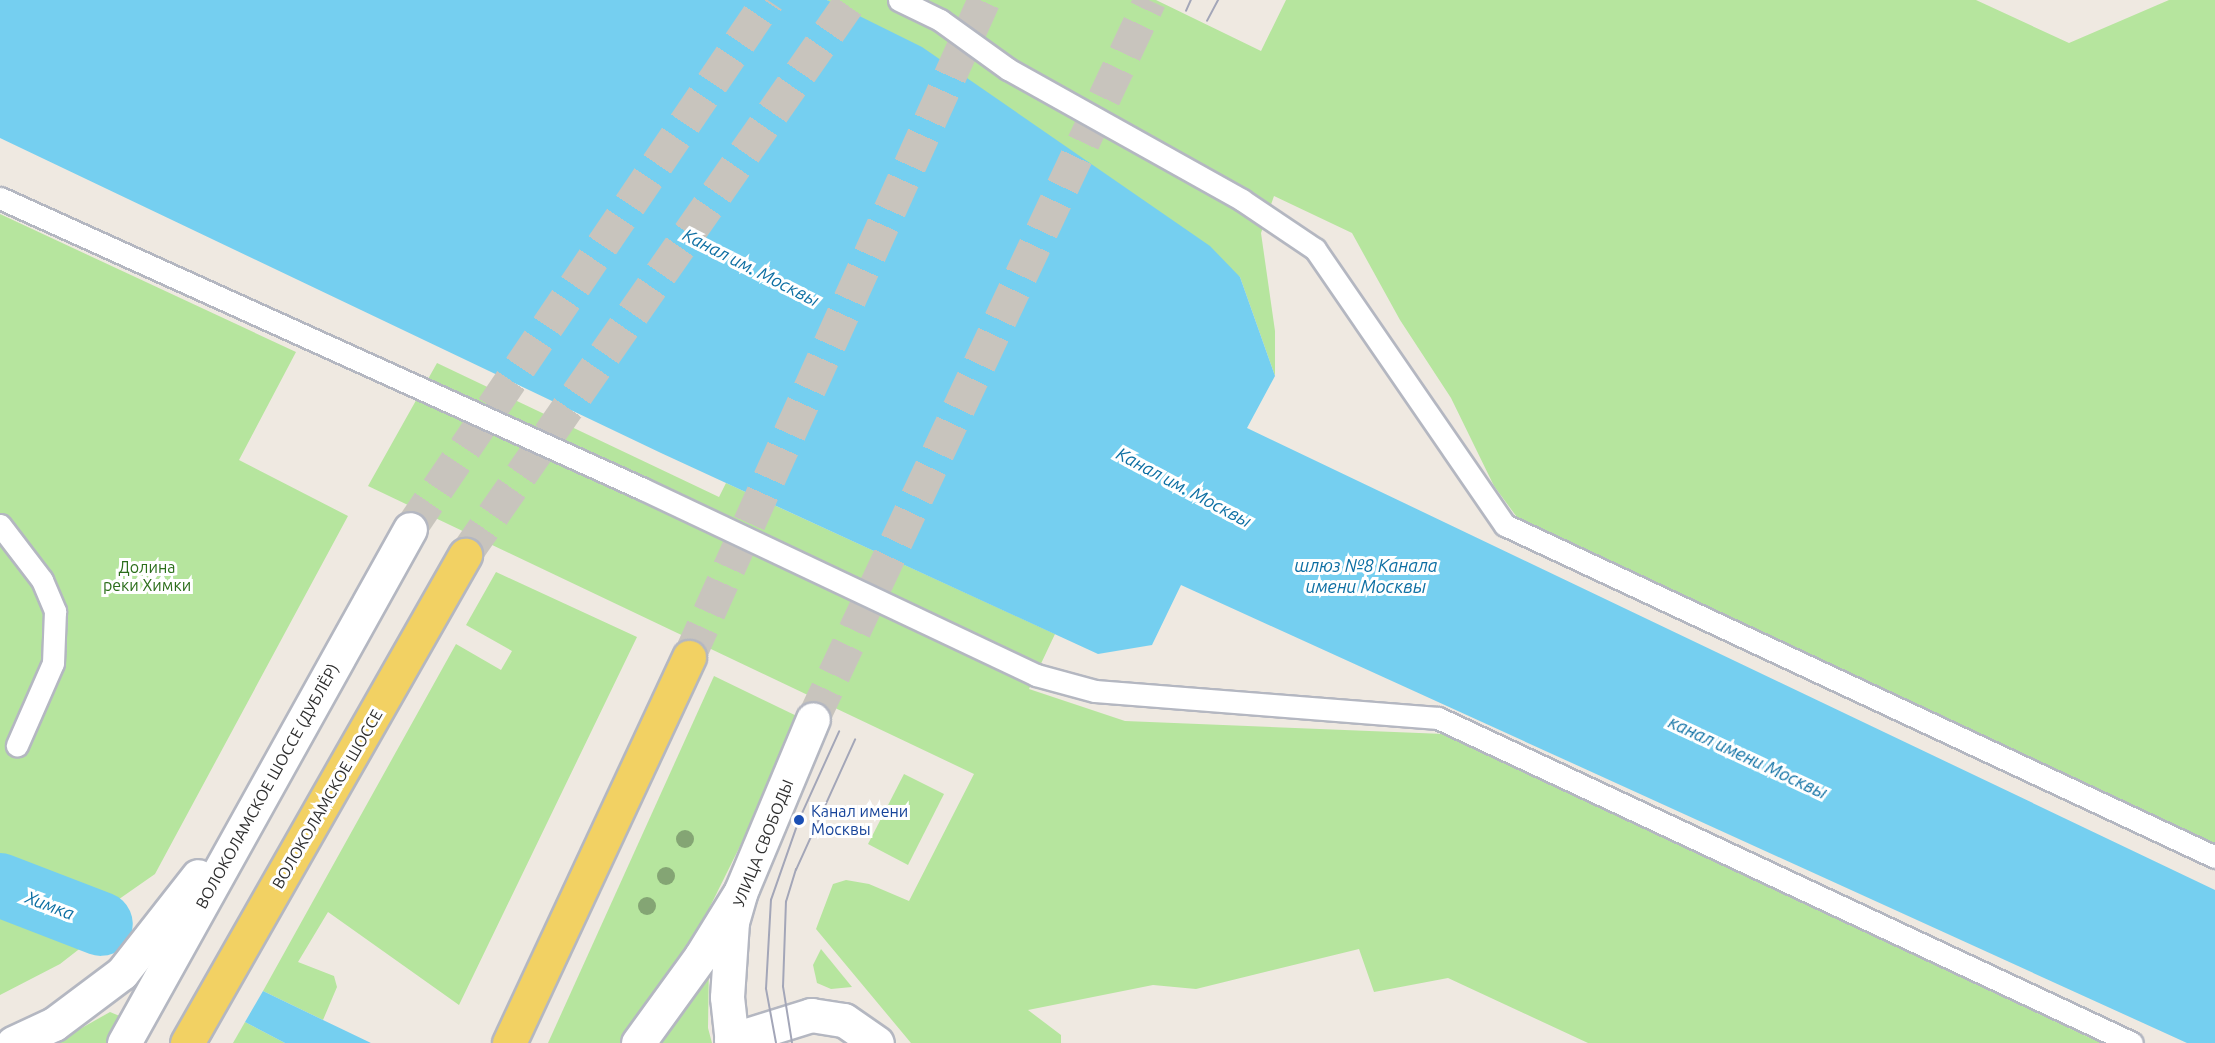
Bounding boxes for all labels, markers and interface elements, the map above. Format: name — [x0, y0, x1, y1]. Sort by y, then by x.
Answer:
water label: Канал им. Москвы — [679, 223, 823, 311]
water label: Канал им. Москвы — [1113, 442, 1255, 532]
water label: шлюз №8 Канала имени Москвы — [1295, 555, 1437, 598]
park label: Долина реки Химки — [103, 557, 191, 595]
street label: ВОЛОКОЛАМСКОЕ ШОССЕ (ДУБЛЁР) — [191, 660, 343, 912]
street label: ВОЛОКОЛАМСКОЕ ШОССЕ — [268, 706, 386, 892]
water label: канал имени Москвы — [1665, 711, 1831, 803]
street label: УЛИЦА СВОБОДЫ — [729, 777, 797, 909]
place label: Канал имени Москвы — [811, 801, 908, 839]
marker: Канал имени Москвы — [792, 813, 806, 827]
water label: Химка — [23, 886, 77, 924]

